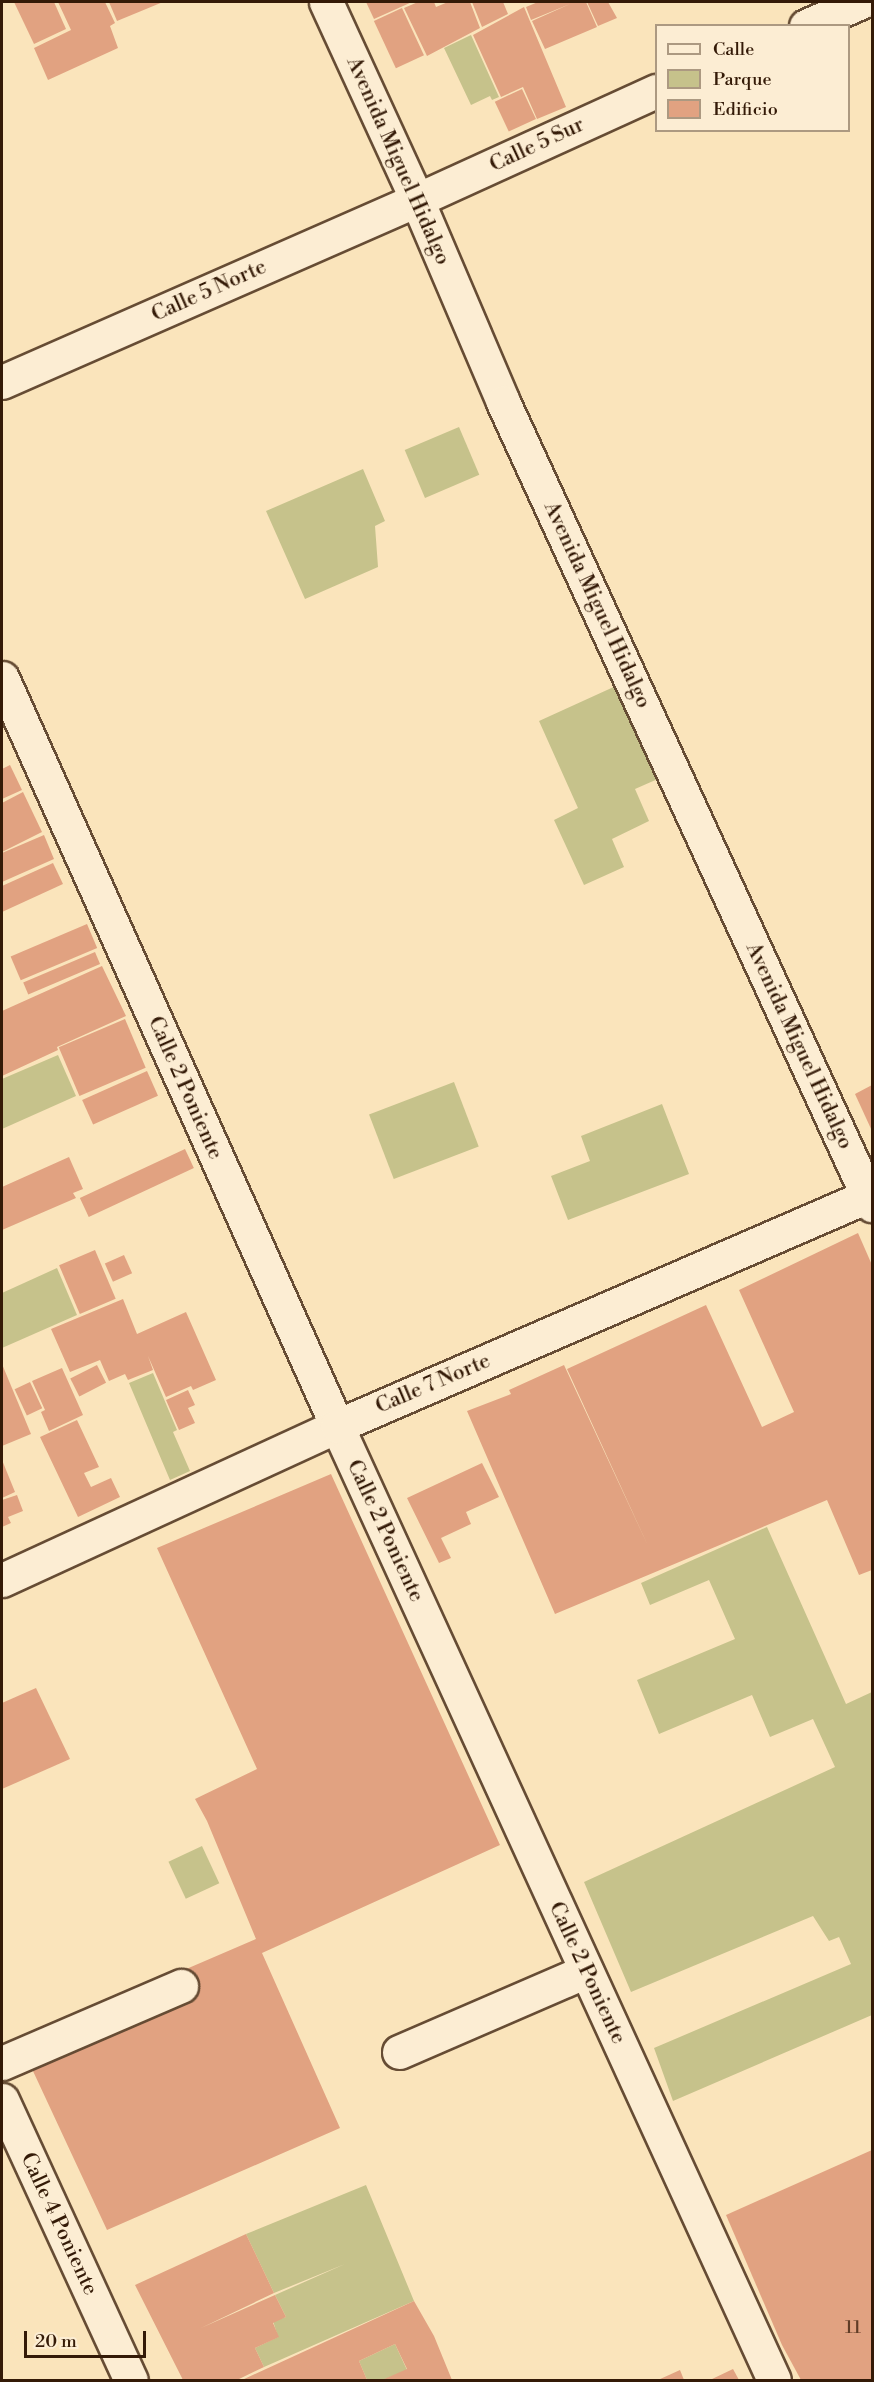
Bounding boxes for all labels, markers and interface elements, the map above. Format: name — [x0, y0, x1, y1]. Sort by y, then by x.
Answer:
legend — [655, 24, 850, 132]
text: Calle — [713, 38, 754, 61]
street label: Avenida Miguel Hidalgo — [341, 53, 455, 269]
text: Parque — [713, 68, 772, 91]
text: Edificio — [713, 98, 778, 121]
street label: Calle 5 Sur — [486, 112, 588, 178]
street label: Calle 5 Norte — [148, 254, 270, 328]
street label: Avenida Miguel Hidalgo — [538, 498, 656, 712]
street label: Avenida Miguel Hidalgo — [740, 939, 858, 1153]
street label: Calle 2 Poniente — [142, 1013, 228, 1163]
street label: Calle 7 Norte — [372, 1349, 494, 1419]
street label: Calle 2 Poniente — [341, 1456, 429, 1606]
street label: Calle 2 Poniente — [543, 1898, 631, 2048]
street label: Calle 4 Poniente — [15, 2149, 103, 2299]
house number: 11 — [845, 2317, 861, 2339]
scale bar — [27, 2319, 148, 2357]
text: 20 m — [35, 2330, 77, 2353]

